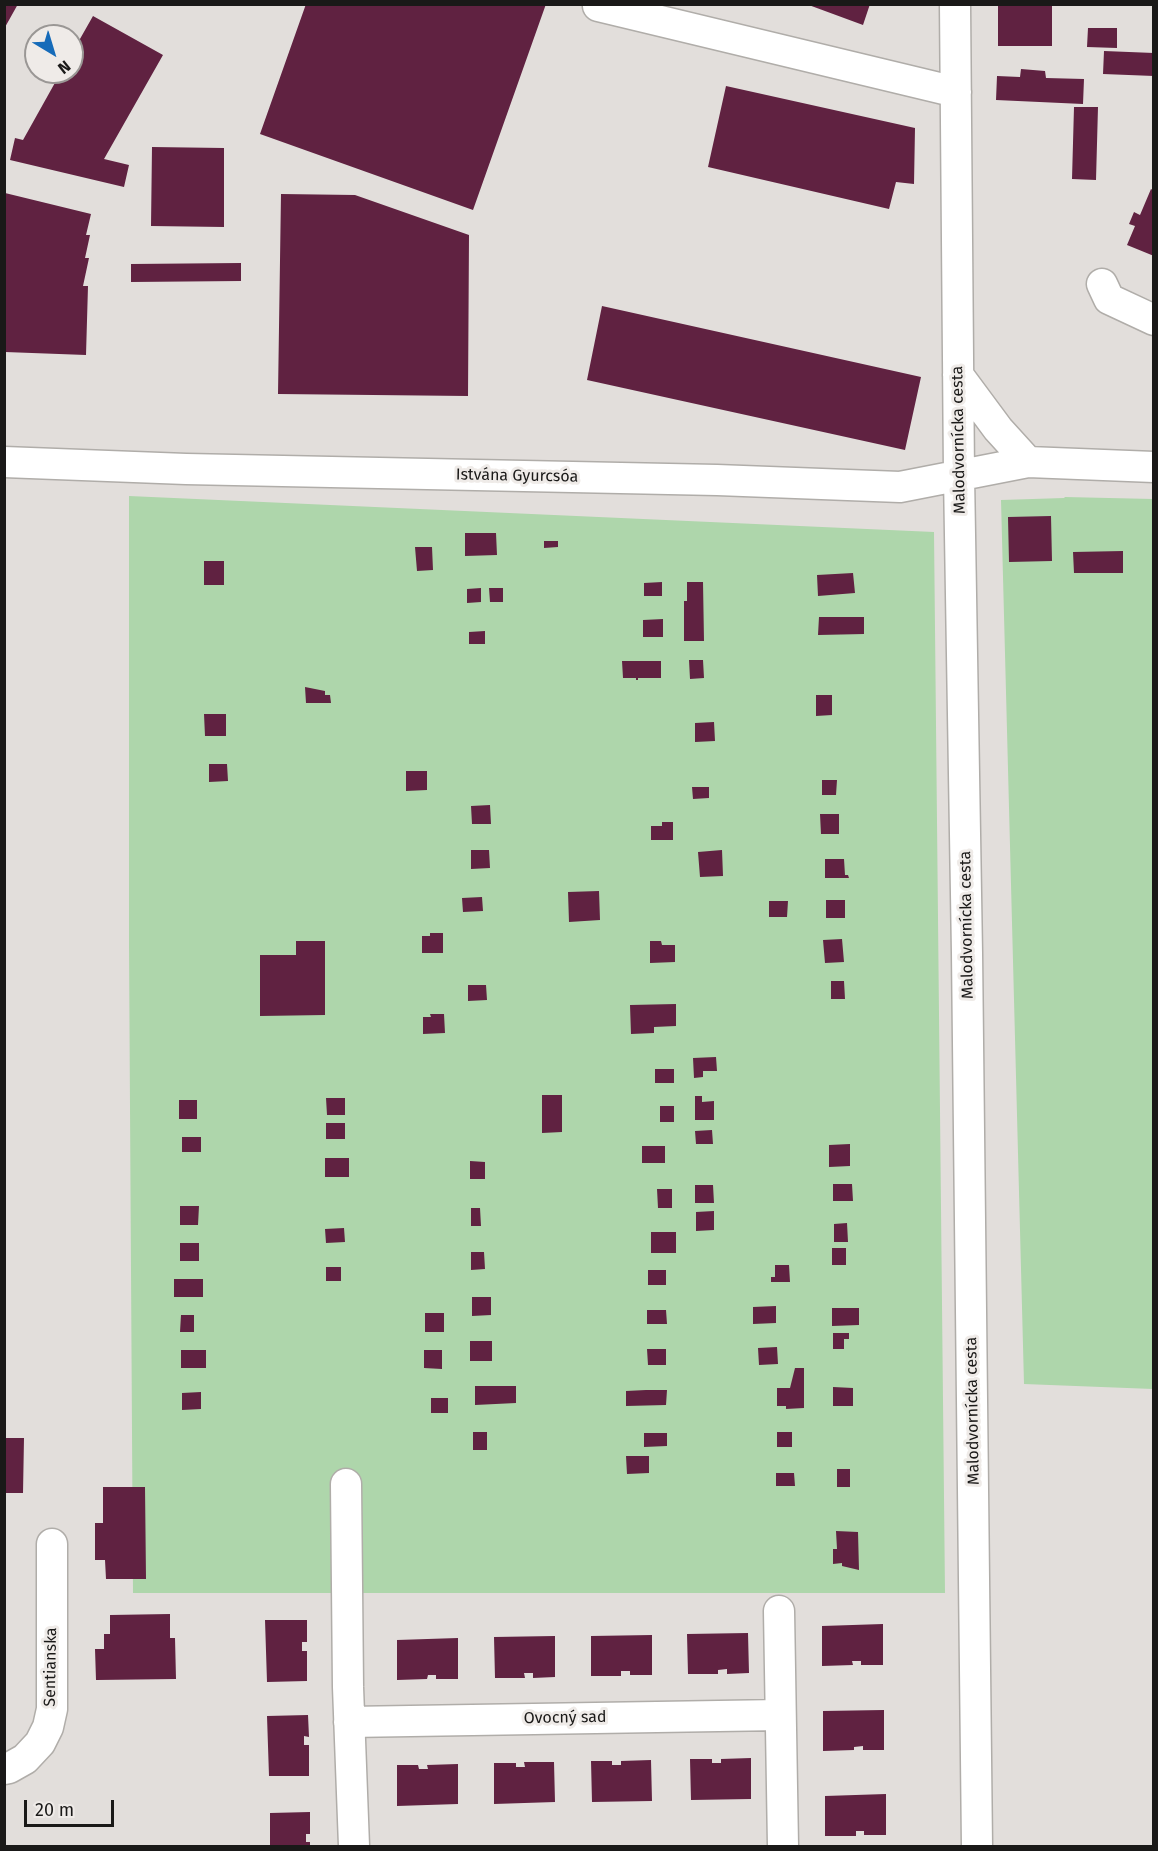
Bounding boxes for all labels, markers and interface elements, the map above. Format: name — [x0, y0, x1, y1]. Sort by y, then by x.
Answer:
north arrow — [24, 24, 84, 84]
text: N — [54, 56, 74, 78]
street label: Malodvornícka cesta — [948, 366, 970, 514]
street label: Istvána Gyurcsóa — [456, 465, 578, 487]
street label: Malodvornícka cesta — [956, 851, 978, 999]
street label: Malodvornícka cesta — [962, 1337, 984, 1485]
street label: Sentianska — [41, 1627, 61, 1707]
street label: Ovocný sad — [523, 1708, 607, 1728]
scale bar — [27, 1788, 117, 1826]
text: 20 m — [35, 1799, 74, 1821]

